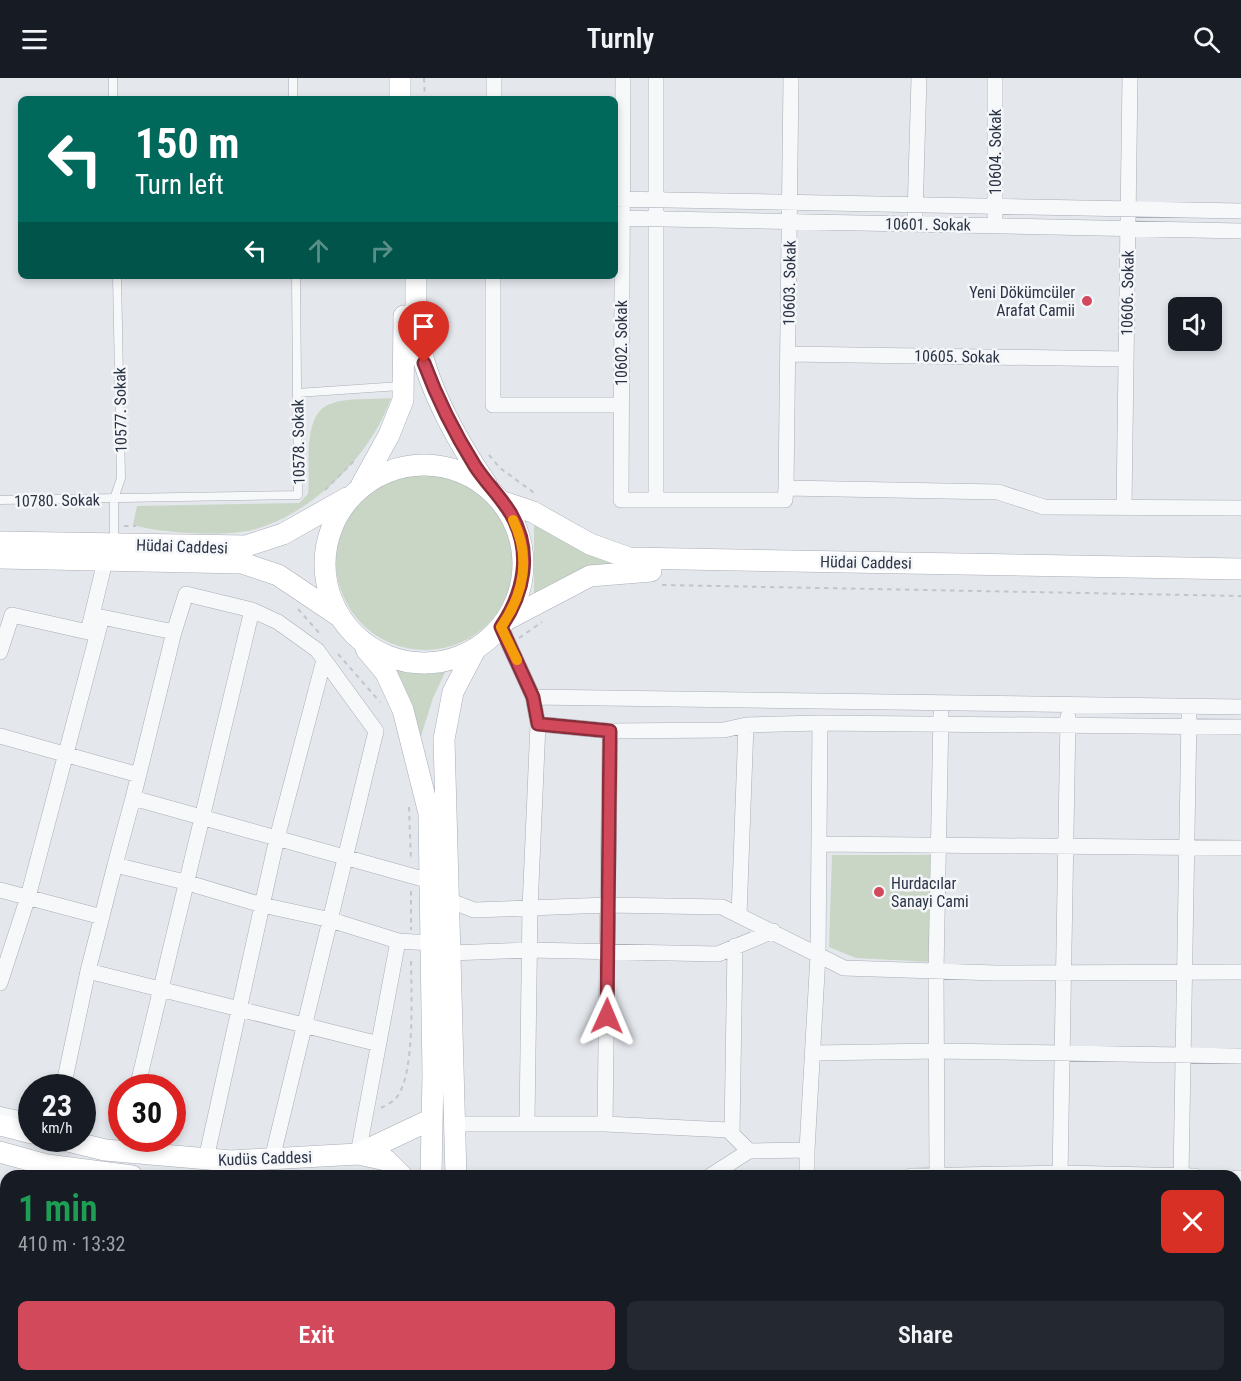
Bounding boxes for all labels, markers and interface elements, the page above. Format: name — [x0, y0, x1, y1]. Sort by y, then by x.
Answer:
icon: menu — [18, 23, 51, 56]
text: Turnly — [587, 23, 654, 55]
icon: search — [1190, 23, 1223, 56]
street label: 10604. Sokak — [986, 108, 1005, 195]
text: 150 m — [135, 119, 240, 168]
icon: left — [36, 120, 114, 198]
text: Turn left — [135, 169, 224, 201]
street label: 10601. Sokak — [885, 214, 972, 235]
icon: left — [239, 234, 272, 267]
icon: ahead — [302, 234, 335, 267]
icon: right — [365, 234, 398, 267]
street label: 10603. Sokak — [779, 239, 800, 326]
street label: 10606. Sokak — [1117, 249, 1138, 336]
place label: Yeni Dökümcüler Arafat Camii — [969, 283, 1075, 320]
marker: Yeni Dökümcüler Arafat Camii — [1080, 294, 1094, 308]
map controls — [1168, 297, 1222, 351]
button: sound — [1168, 297, 1222, 351]
street label: 10602. Sokak — [612, 299, 631, 386]
pin — [398, 301, 449, 363]
icon: arrive — [407, 310, 440, 343]
street label: 10605. Sokak — [914, 346, 1001, 367]
street label: 10577. Sokak — [110, 366, 131, 453]
street label: 10578. Sokak — [288, 398, 309, 485]
street label: 10780. Sokak — [14, 490, 101, 511]
street label: Hüdai Caddesi — [136, 535, 228, 558]
street label: Hüdai Caddesi — [820, 552, 912, 573]
place label: Hurdacılar Sanayi Cami — [891, 874, 969, 911]
marker: Hurdacılar Sanayi Cami — [872, 885, 886, 899]
position arrow — [575, 984, 639, 1048]
speed limit sign: 30 — [108, 1074, 186, 1152]
text: 23 — [42, 1088, 72, 1123]
text: km/h — [42, 1119, 72, 1137]
street label: Kudüs Caddesi — [218, 1147, 312, 1170]
text: 1 min — [18, 1188, 98, 1230]
button: close — [1161, 1190, 1224, 1253]
text: 410 m · 13:32 — [18, 1232, 125, 1256]
button: Exit — [18, 1301, 615, 1370]
button: Share — [627, 1301, 1224, 1370]

